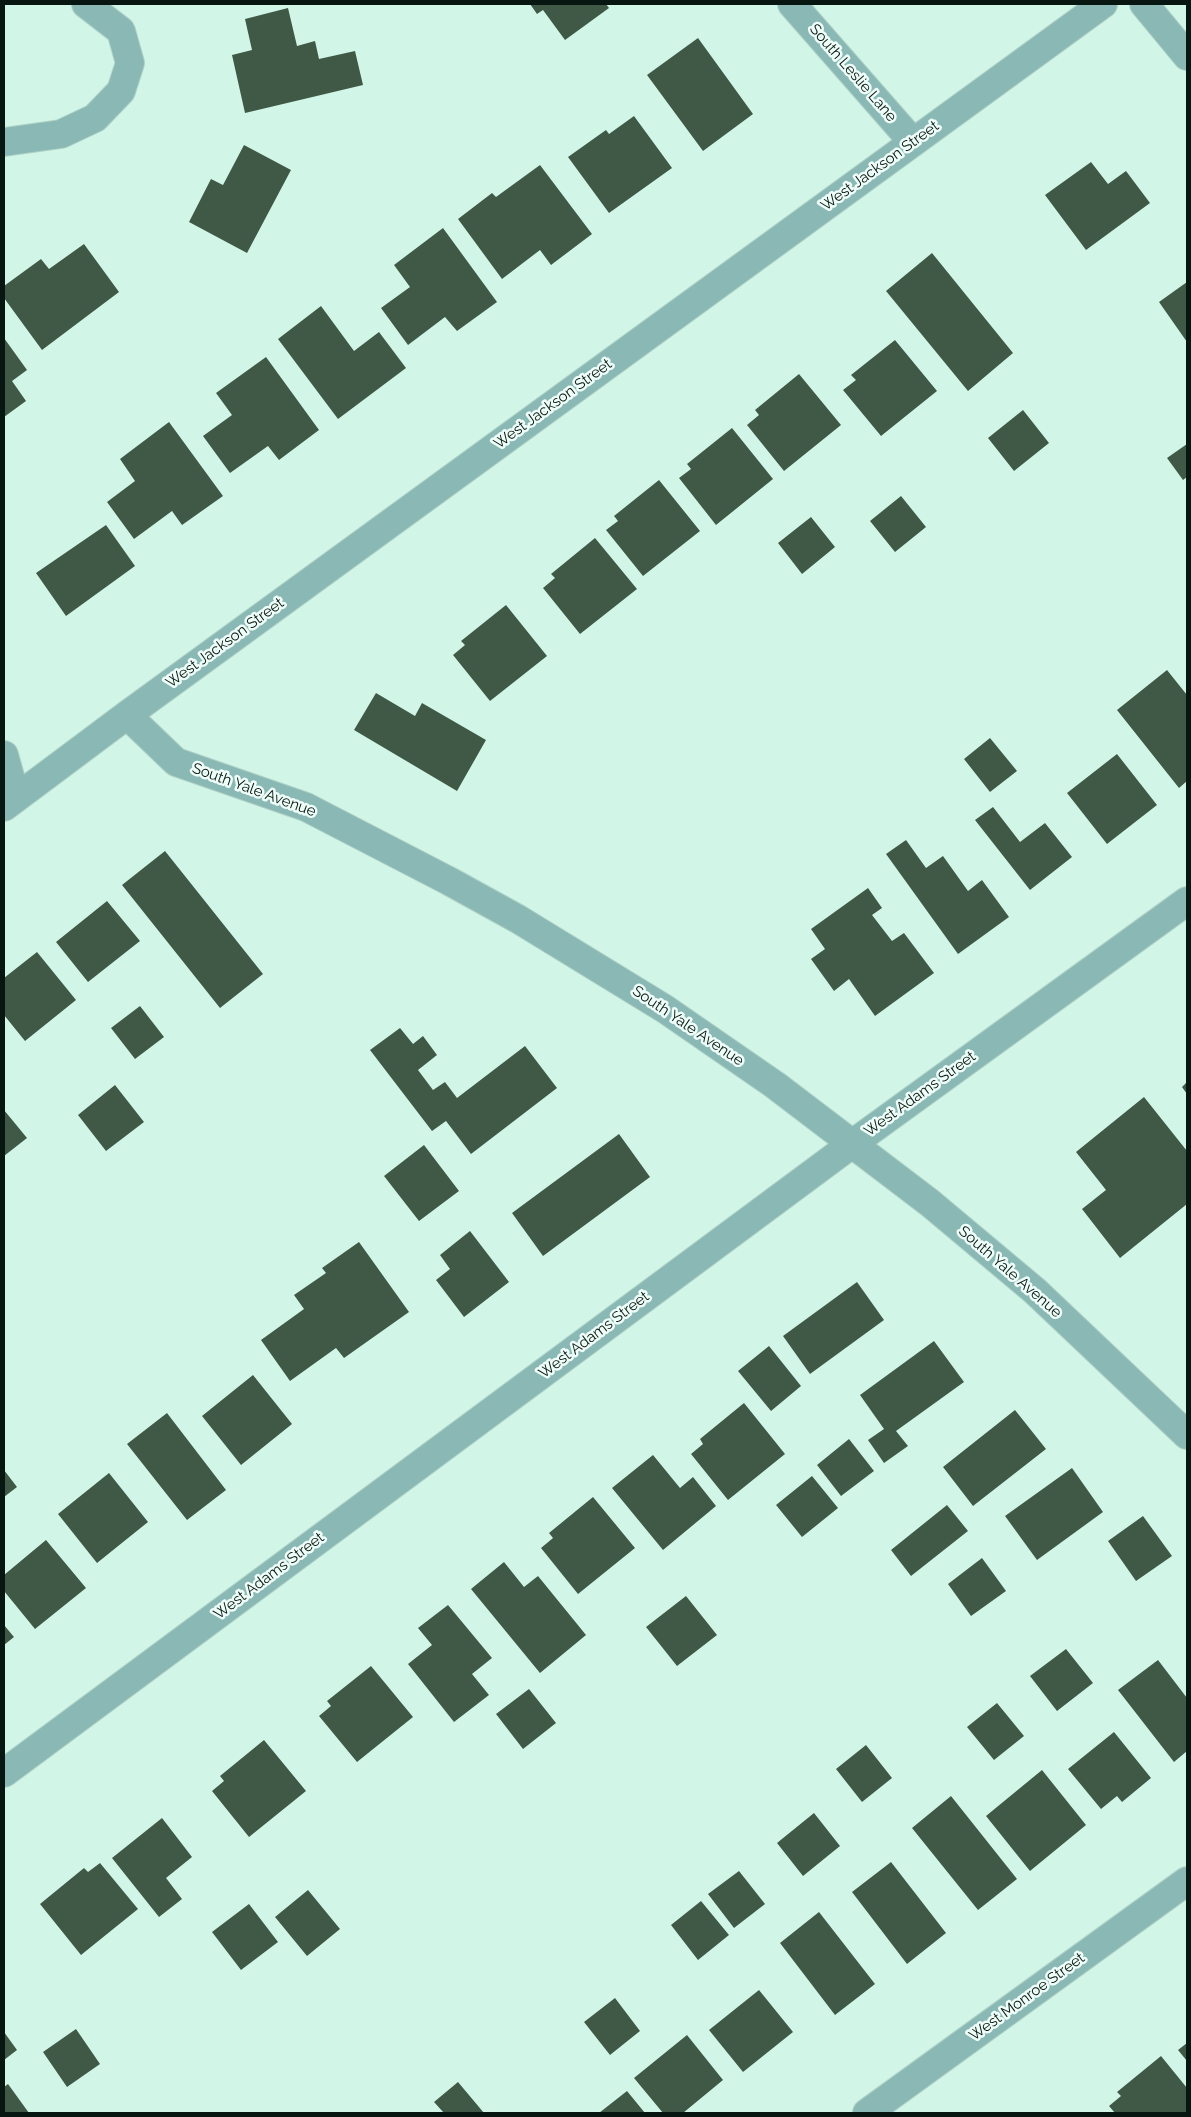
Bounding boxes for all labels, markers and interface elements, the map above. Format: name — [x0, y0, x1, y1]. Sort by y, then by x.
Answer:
street label: South Leslie Lane — [806, 20, 900, 126]
street label: West Jackson Street — [818, 117, 942, 215]
street label: West Jackson Street — [491, 355, 615, 453]
street label: West Jackson Street — [163, 594, 287, 692]
street label: South Yale Avenue — [190, 759, 318, 821]
street label: South Yale Avenue — [629, 982, 747, 1070]
street label: West Adams Street — [861, 1047, 979, 1141]
street label: South Yale Avenue — [955, 1222, 1065, 1322]
street label: West Adams Street — [535, 1288, 653, 1382]
street label: West Adams Street — [210, 1529, 328, 1623]
street label: West Monroe Street — [966, 1949, 1088, 2045]

